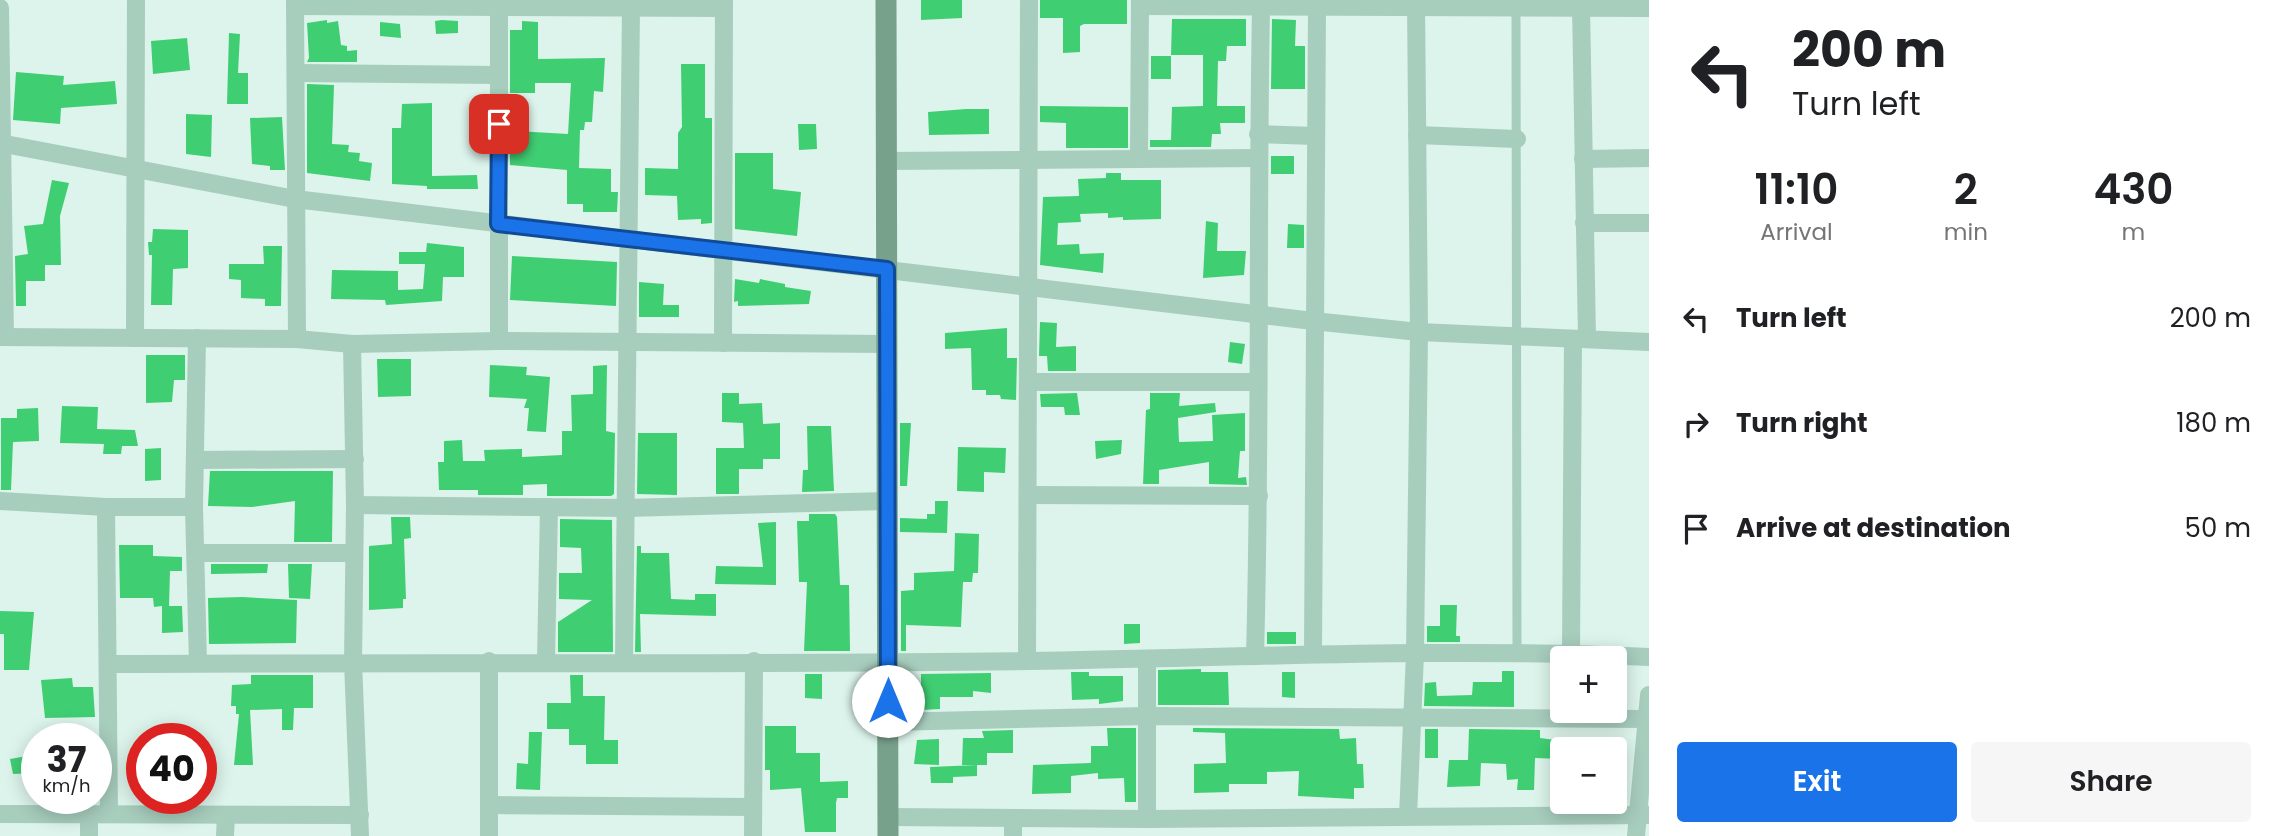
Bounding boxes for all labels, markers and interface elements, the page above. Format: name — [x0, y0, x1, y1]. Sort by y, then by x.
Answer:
text: 200 m — [1792, 16, 1946, 84]
icon: left — [1677, 28, 1768, 119]
text: Turn left — [1792, 81, 1921, 126]
pin — [469, 94, 529, 154]
icon: arrive — [480, 105, 518, 143]
text: 11:10 — [1755, 160, 1838, 219]
text: 2 — [1954, 160, 1978, 219]
text: 430 — [2093, 160, 2173, 219]
text: Arrival — [1760, 216, 1833, 248]
text: min — [1944, 216, 1988, 248]
text: m — [2122, 216, 2145, 248]
icon: left — [1677, 300, 1715, 338]
text: Turn left — [1736, 300, 1847, 336]
text: 200 m — [2170, 300, 2251, 336]
icon: right — [1677, 405, 1715, 443]
text: Turn right — [1736, 405, 1868, 441]
text: 180 m — [2176, 405, 2251, 441]
icon: arrive — [1677, 510, 1715, 548]
text: Arrive at destination — [1736, 510, 2011, 546]
text: 50 m — [2185, 510, 2251, 546]
map controls — [1550, 646, 1627, 814]
button: + — [1550, 646, 1627, 723]
position arrow — [851, 664, 925, 738]
speed limit sign: 40 — [126, 723, 217, 814]
text: 37 — [47, 735, 86, 784]
button: − — [1550, 737, 1627, 814]
button: Exit — [1677, 742, 1957, 822]
button: Share — [1971, 742, 2251, 822]
text: km/h — [43, 773, 90, 798]

